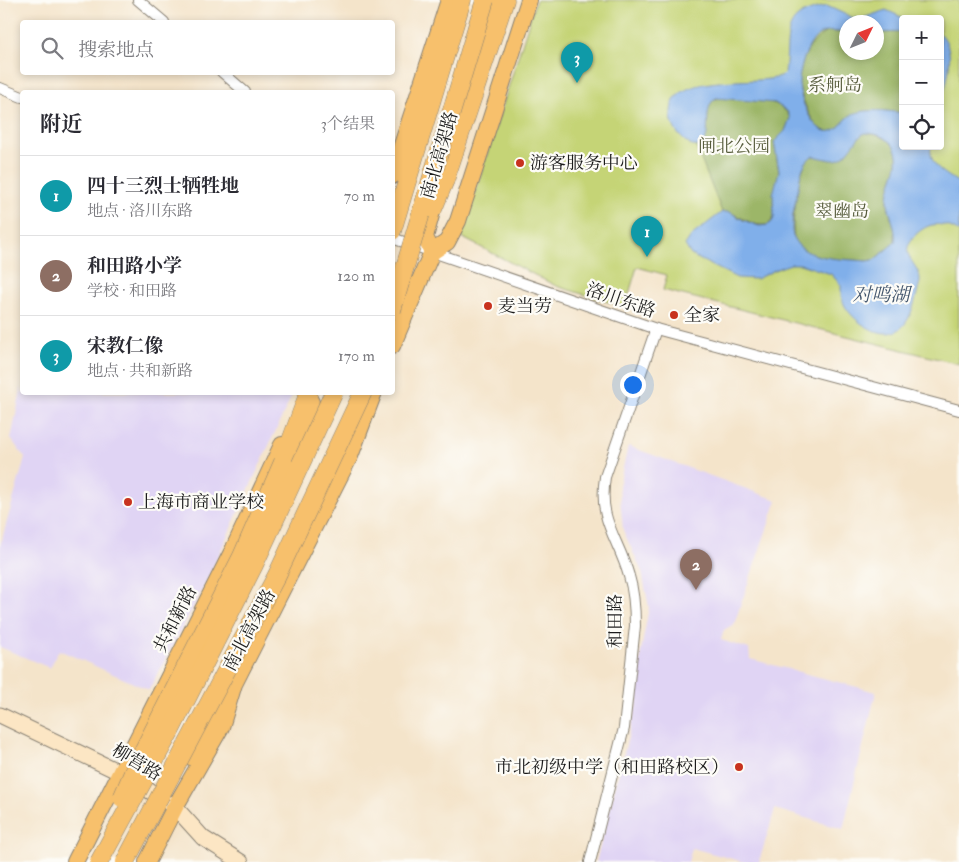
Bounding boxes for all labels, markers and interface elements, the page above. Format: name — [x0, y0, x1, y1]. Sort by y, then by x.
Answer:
north arrow — [839, 15, 884, 60]
map controls — [899, 15, 944, 150]
button: + — [899, 15, 944, 60]
search box — [20, 20, 395, 75]
icon: search — [38, 34, 66, 62]
text: 搜索地点 — [78, 38, 154, 62]
pin: 3 — [561, 42, 593, 83]
button: − — [899, 60, 944, 105]
park label: 系舸岛 — [808, 74, 862, 97]
button: locate — [899, 105, 944, 150]
street label: 南北高架路 — [416, 109, 463, 202]
text: 附近 — [40, 111, 82, 138]
text: 3个结果 — [321, 114, 375, 134]
park label: 闸北公园 — [698, 135, 770, 158]
place label: 游客服务中心 — [530, 152, 638, 175]
marker: 游客服务中心 — [514, 157, 526, 169]
text: 四十三烈士牺牲地 — [87, 174, 239, 198]
text: 1 — [53, 186, 59, 206]
text: 70 m — [344, 186, 375, 206]
park label: 翠幽岛 — [815, 200, 869, 223]
text: 地点 · 洛川东路 — [87, 201, 193, 221]
pin: 1 — [631, 216, 663, 257]
text: 和田路小学 — [87, 254, 182, 278]
text: 2 — [52, 266, 60, 286]
text: 120 m — [337, 266, 375, 286]
street label: 洛川东路 — [583, 278, 659, 323]
text: 学校 · 和田路 — [87, 281, 177, 301]
water label: 对鸣湖 — [852, 283, 912, 307]
place label: 麦当劳 — [498, 295, 552, 318]
marker: 麦当劳 — [482, 300, 494, 312]
place label: 全家 — [684, 304, 720, 327]
marker: 全家 — [668, 309, 680, 321]
text: 宋教仁像 — [87, 334, 163, 358]
text: 3 — [53, 346, 59, 366]
text: 170 m — [338, 346, 375, 366]
text: 地点 · 共和新路 — [87, 361, 193, 381]
your location — [620, 372, 646, 398]
place label: 上海市商业学校 — [138, 491, 264, 514]
marker: 上海市商业学校 — [122, 496, 134, 508]
pin: 2 — [680, 549, 712, 590]
street label: 共和新路 — [149, 582, 202, 657]
street label: 南北高架路 — [218, 585, 281, 675]
street label: 和田路 — [604, 594, 627, 648]
street label: 柳营路 — [108, 739, 166, 786]
place label: 市北初级中学（和田路校区） — [495, 756, 729, 779]
marker: 市北初级中学（和田路校区） — [733, 761, 745, 773]

